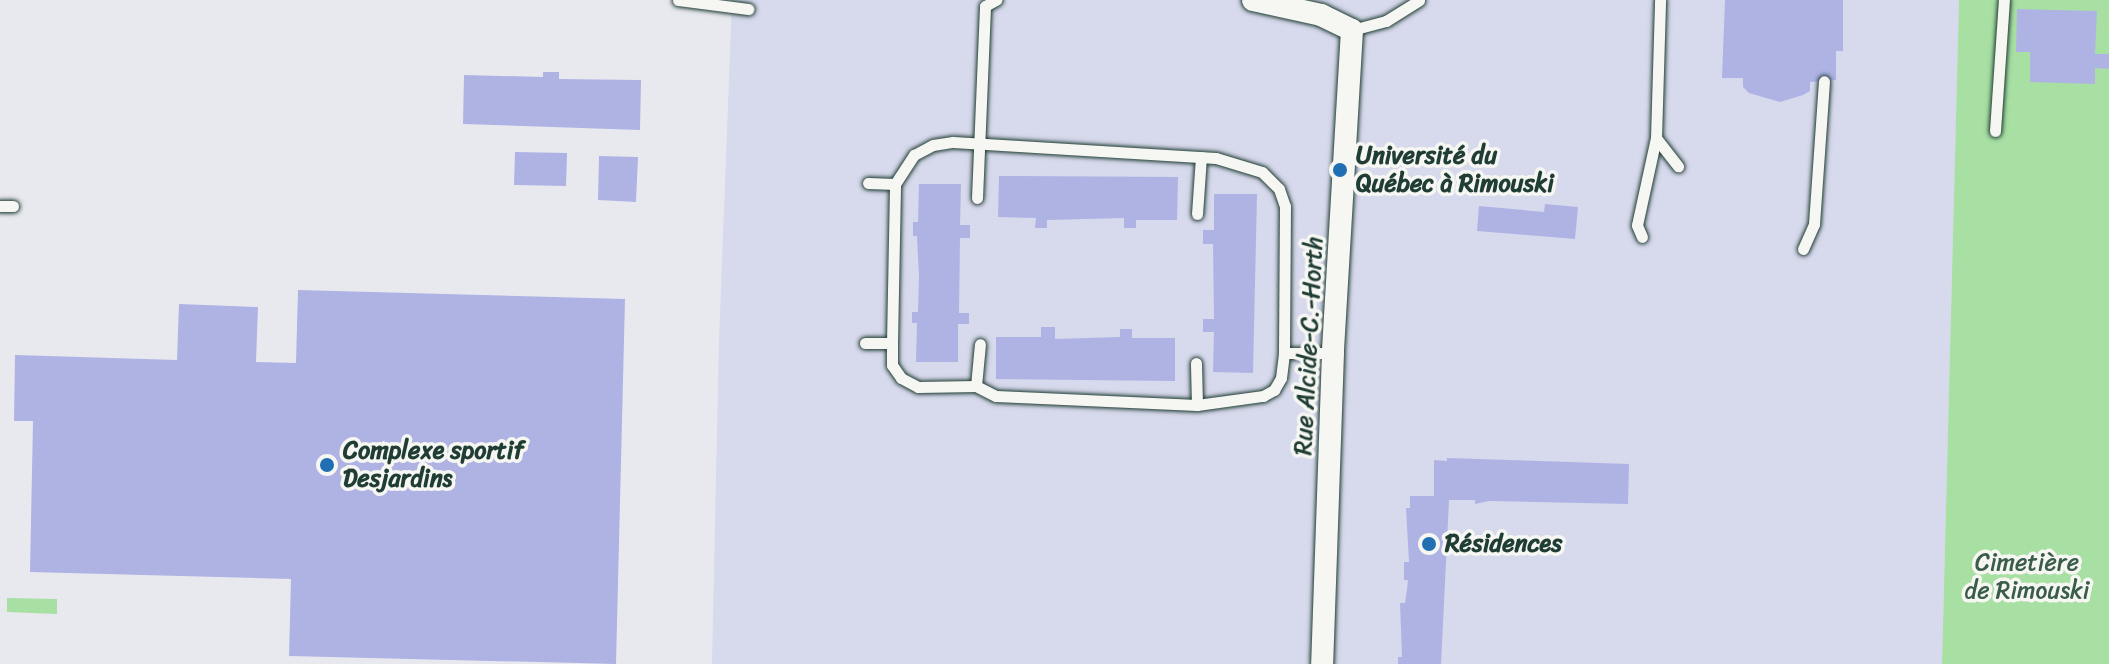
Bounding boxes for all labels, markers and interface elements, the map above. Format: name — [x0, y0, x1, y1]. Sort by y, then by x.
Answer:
place label: Université du Québec à Rimouski — [1356, 142, 1554, 198]
marker: Université du Québec à Rimouski — [1331, 161, 1349, 179]
street label: Rue Alcide-C.-Horth — [1289, 236, 1329, 456]
place label: Complexe sportif Desjardins — [343, 437, 524, 493]
marker: Complexe sportif Desjardins — [318, 456, 336, 474]
place label: Résidences — [1445, 530, 1562, 558]
marker: Résidences — [1420, 535, 1438, 553]
park label: Cimetière de Rimouski — [1964, 549, 2090, 605]

